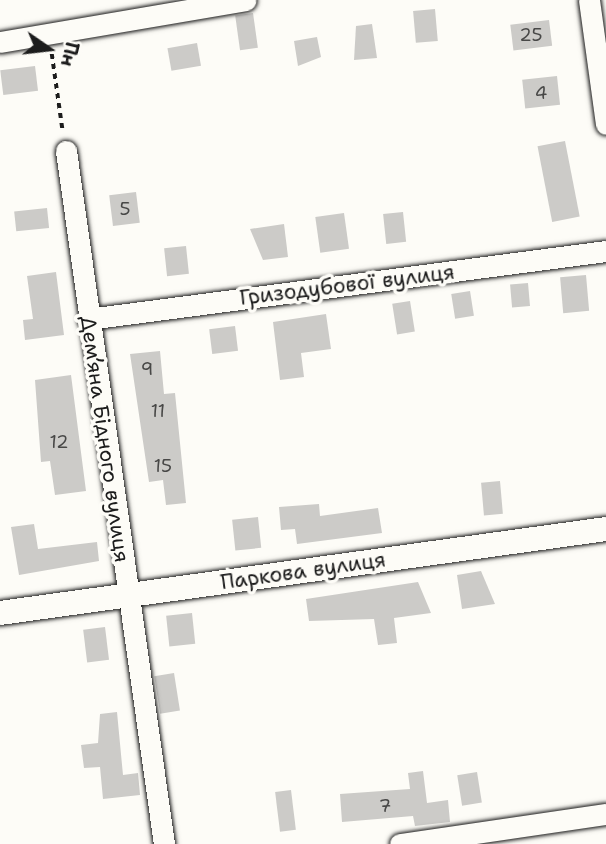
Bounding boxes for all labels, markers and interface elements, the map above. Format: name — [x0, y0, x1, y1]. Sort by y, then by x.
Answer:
north arrow — [14, 14, 84, 84]
house number: 25 — [519, 24, 543, 46]
text: Пн — [55, 39, 85, 69]
house number: 4 — [535, 82, 547, 104]
house number: 5 — [119, 198, 131, 220]
street label: Гризодубової вулиця — [238, 259, 456, 311]
street label: Дем’яна Бідного вулиця — [75, 314, 135, 564]
house number: 9 — [141, 358, 153, 380]
house number: 11 — [151, 400, 165, 422]
house number: 12 — [49, 431, 69, 453]
house number: 15 — [154, 455, 172, 477]
street label: Паркова вулиця — [219, 547, 387, 595]
house number: 7 — [379, 795, 391, 817]

